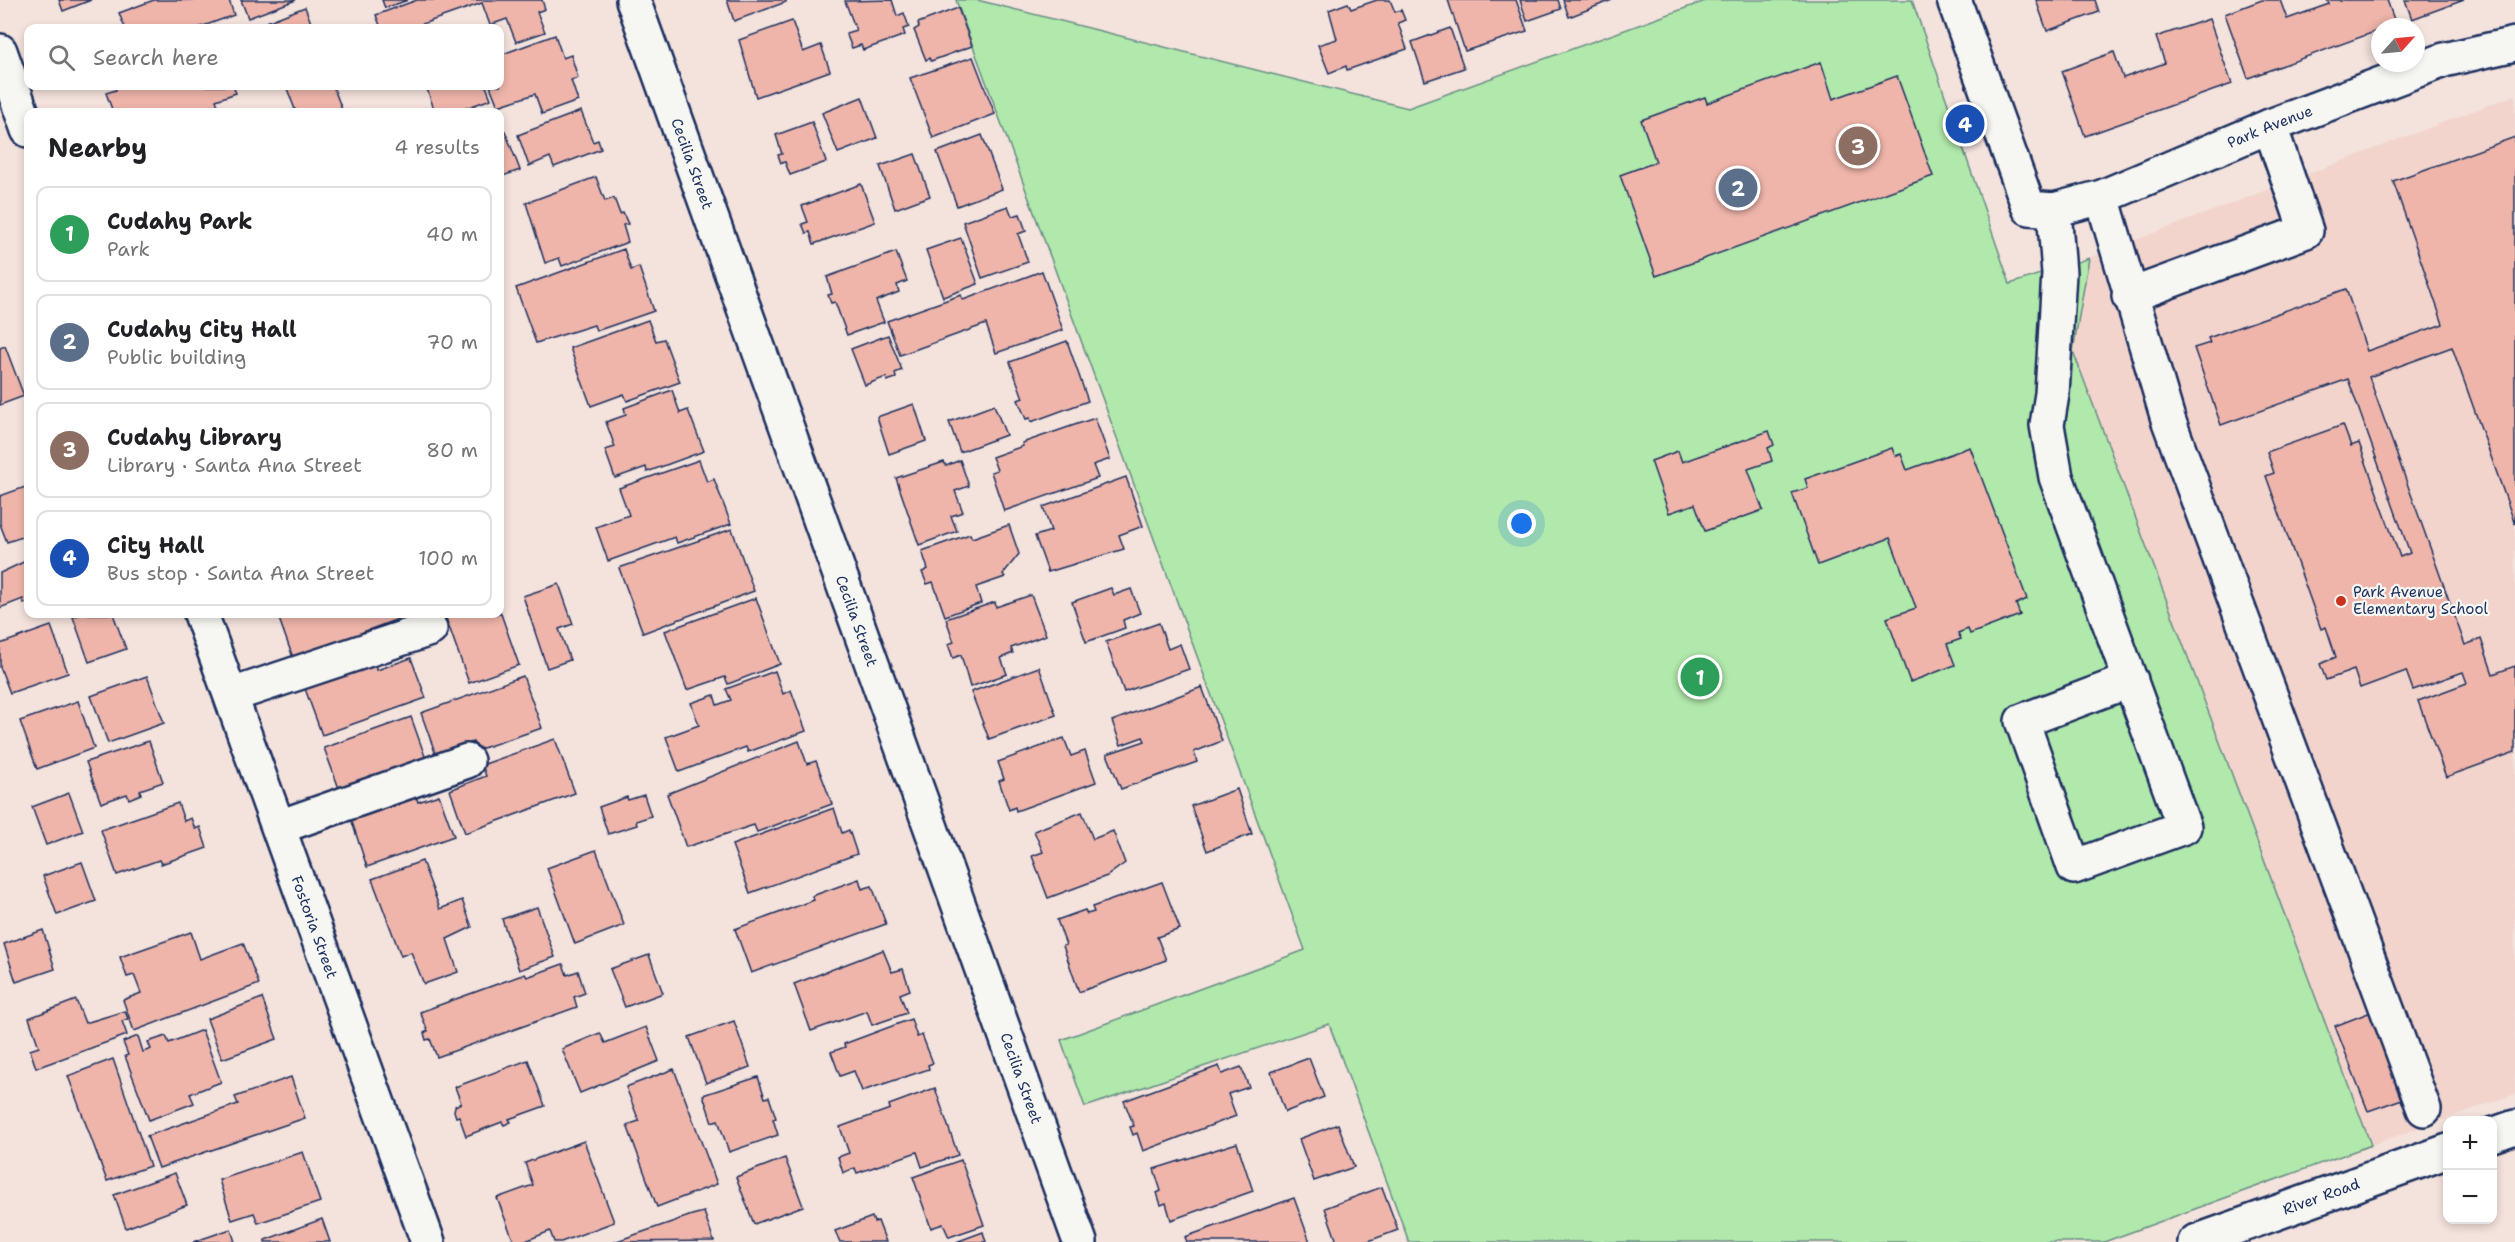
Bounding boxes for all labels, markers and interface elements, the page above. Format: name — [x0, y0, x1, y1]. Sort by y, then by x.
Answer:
north arrow — [2371, 18, 2425, 72]
search box — [24, 24, 504, 90]
icon: search — [45, 41, 78, 74]
text: Search here — [93, 43, 219, 72]
street label: Park Avenue — [2224, 101, 2315, 153]
pin: 4 — [1946, 102, 1984, 146]
street label: Cecilia Street — [666, 115, 718, 212]
pin: 3 — [1838, 124, 1878, 168]
text: Nearby — [48, 130, 147, 165]
text: 4 results — [394, 134, 480, 160]
pin: 2 — [1718, 166, 1758, 210]
text: Cudahy Park — [107, 207, 253, 236]
text: 1 — [65, 221, 74, 247]
text: 40 m — [426, 221, 478, 247]
text: Park — [107, 236, 150, 262]
text: Cudahy City Hall — [107, 315, 297, 344]
text: 2 — [63, 329, 77, 355]
text: 70 m — [426, 329, 478, 355]
text: Public building — [107, 344, 246, 370]
text: Cudahy Library — [107, 423, 282, 452]
text: 3 — [63, 437, 77, 463]
text: 80 m — [426, 437, 478, 463]
text: Library · Santa Ana Street — [107, 452, 362, 478]
your location — [1507, 509, 1536, 538]
text: City Hall — [107, 531, 204, 560]
text: 4 — [63, 545, 77, 571]
text: 100 m — [418, 545, 478, 571]
text: Bus stop · Santa Ana Street — [107, 560, 374, 586]
street label: Cecilia Street — [831, 573, 882, 669]
place label: Park Avenue Elementary School — [2353, 582, 2489, 619]
marker: Park Avenue Elementary School — [2334, 594, 2348, 608]
pin: 1 — [1680, 654, 1720, 700]
street label: Fostoria Street — [286, 873, 342, 981]
street label: Cecilia Street — [995, 1030, 1047, 1127]
map controls — [2443, 1116, 2497, 1224]
button: + — [2443, 1116, 2497, 1170]
button: − — [2443, 1170, 2497, 1224]
street label: River Road — [2280, 1173, 2363, 1220]

